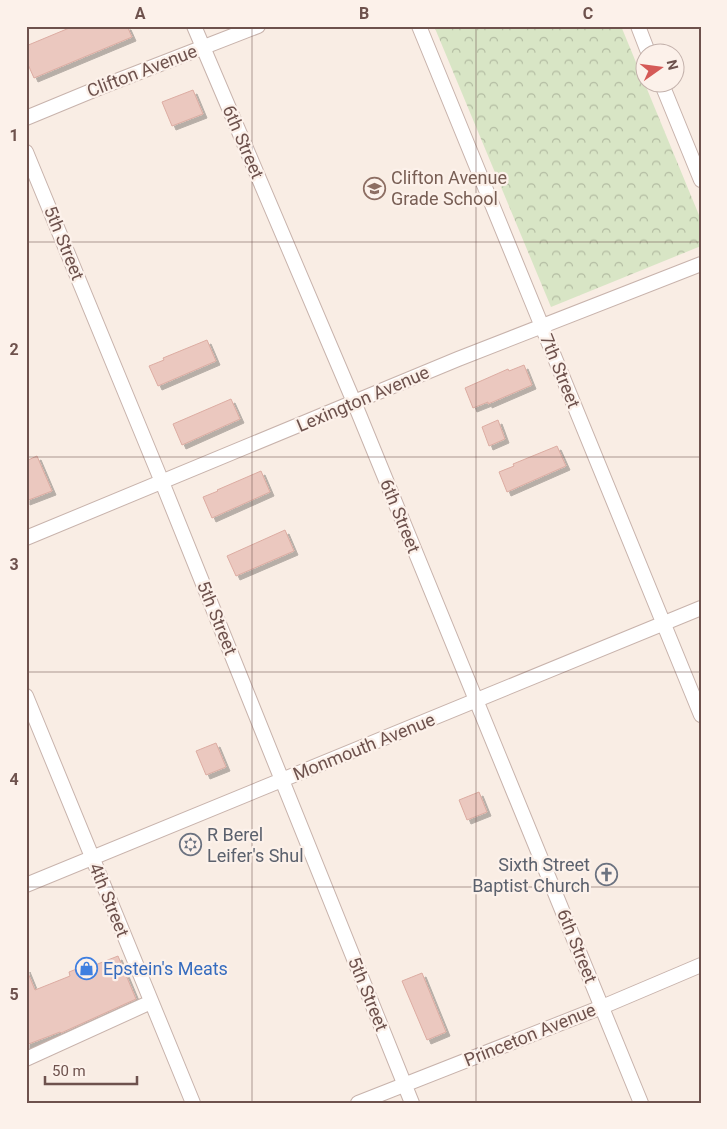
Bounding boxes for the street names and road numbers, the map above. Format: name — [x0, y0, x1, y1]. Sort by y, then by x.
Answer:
street label: Clifton Avenue — [84, 40, 200, 101]
street label: 6th Street — [219, 102, 268, 182]
street label: 5th Street — [40, 203, 89, 283]
street label: 7th Street — [536, 331, 585, 411]
street label: Lexington Avenue — [293, 361, 432, 436]
street label: 6th Street — [376, 476, 425, 556]
street label: 5th Street — [193, 578, 242, 658]
street label: Monmouth Avenue — [290, 709, 438, 785]
street label: 4th Street — [85, 860, 134, 940]
street label: 6th Street — [553, 906, 602, 986]
street label: 5th Street — [344, 954, 393, 1034]
street label: Princeton Avenue — [461, 999, 599, 1070]

